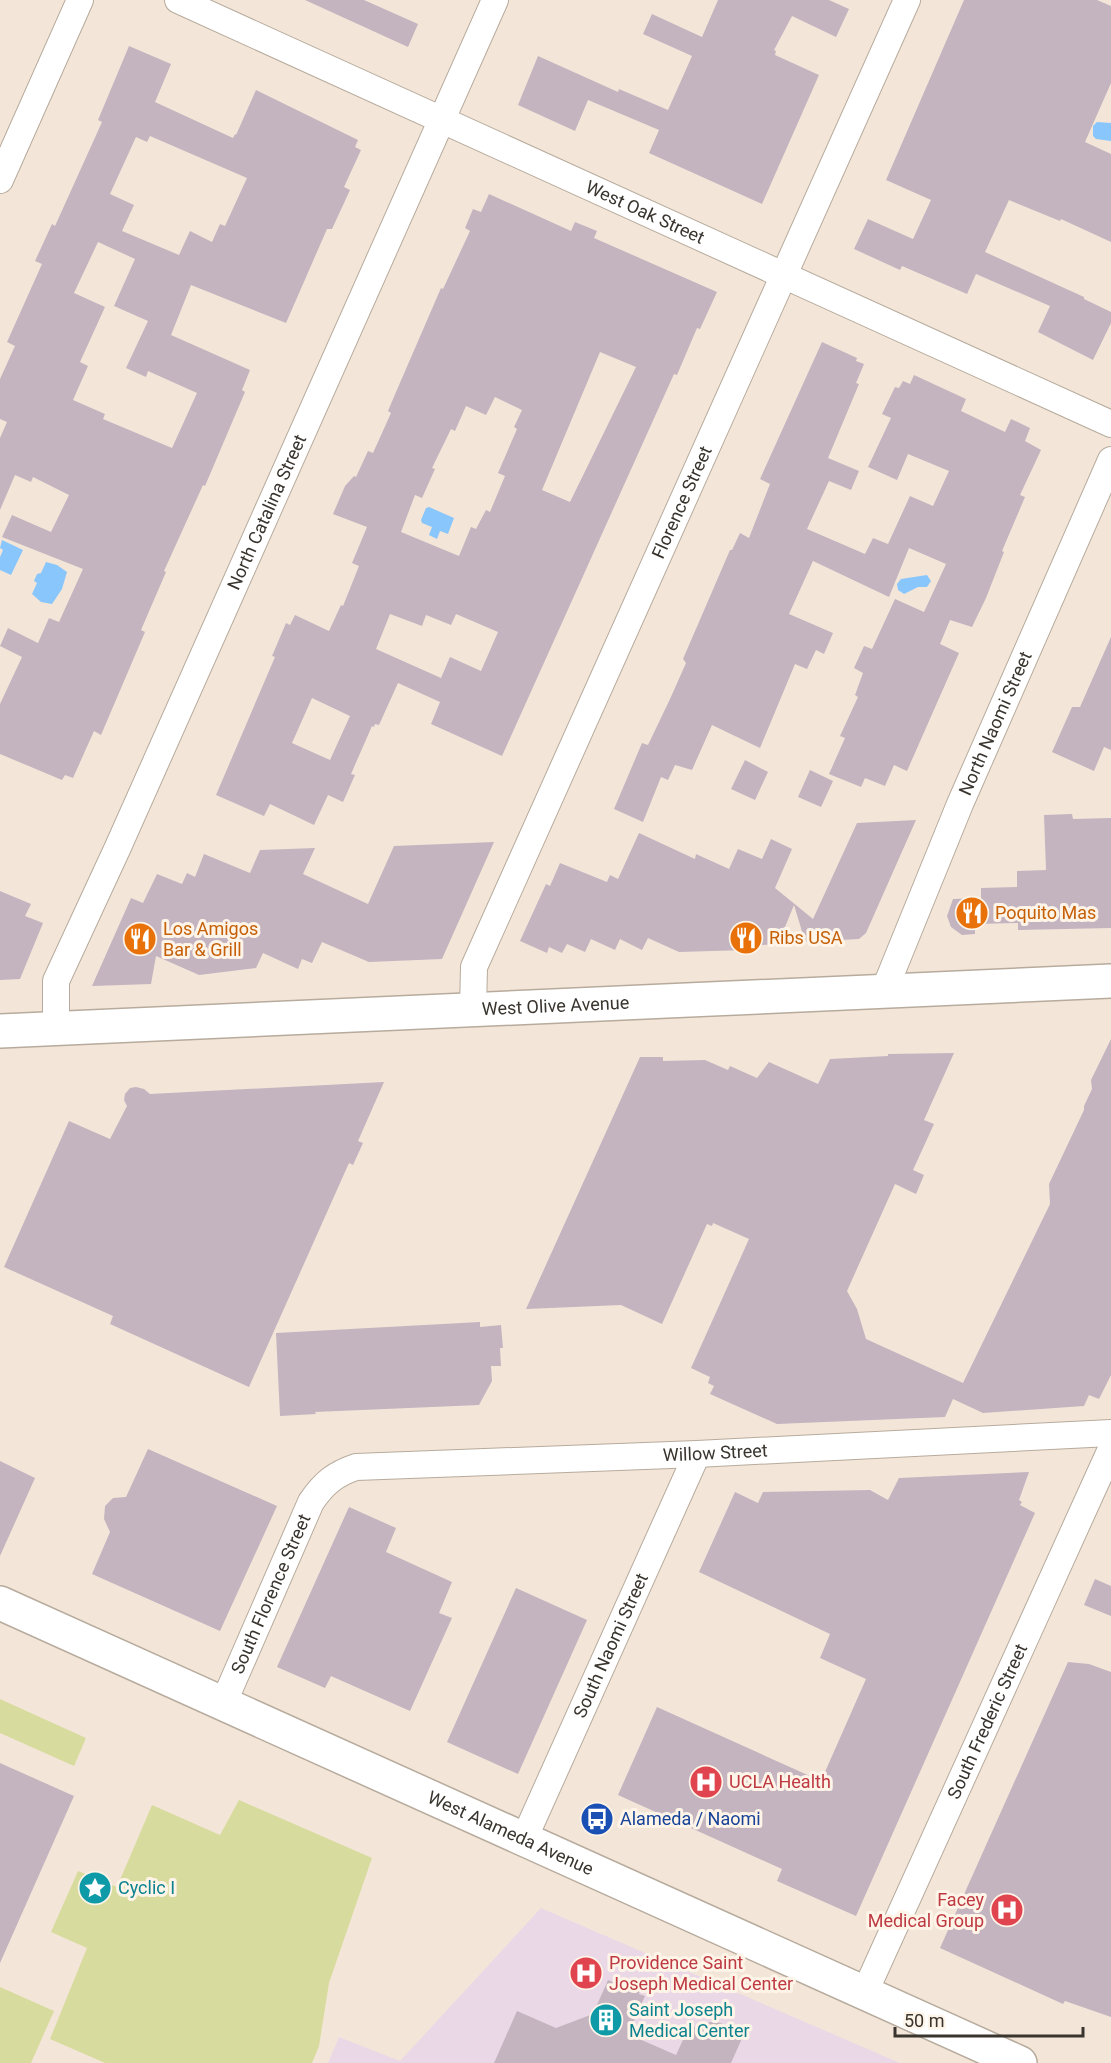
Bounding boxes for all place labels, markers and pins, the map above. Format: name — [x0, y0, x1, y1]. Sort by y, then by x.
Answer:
restaurant icon: Poquito Mas — [954, 895, 990, 931]
place label: Poquito Mas — [995, 902, 1096, 923]
place label: Los Amigos Bar & Grill — [163, 918, 258, 960]
restaurant icon: Ribs USA — [728, 920, 764, 956]
restaurant icon: Los Amigos Bar & Grill — [122, 921, 158, 957]
place label: Ribs USA — [769, 927, 843, 948]
hospital icon: UCLA Health — [688, 1764, 724, 1800]
place label: UCLA Health — [729, 1771, 831, 1792]
bus stop icon: Alameda / Naomi — [579, 1801, 615, 1837]
place label: Alameda / Naomi — [620, 1808, 761, 1829]
place icon: Cyclic I — [77, 1870, 113, 1906]
place label: Cyclic I — [118, 1877, 175, 1898]
place label: Facey Medical Group — [868, 1889, 984, 1931]
hospital icon: Facey Medical Group — [989, 1892, 1025, 1928]
place label: Providence Saint Joseph Medical Center — [609, 1952, 793, 1994]
hospital icon: Providence Saint Joseph Medical Center — [568, 1955, 604, 1991]
place label: Saint Joseph Medical Center — [629, 1999, 750, 2041]
building icon: Saint Joseph Medical Center — [588, 2002, 624, 2038]

